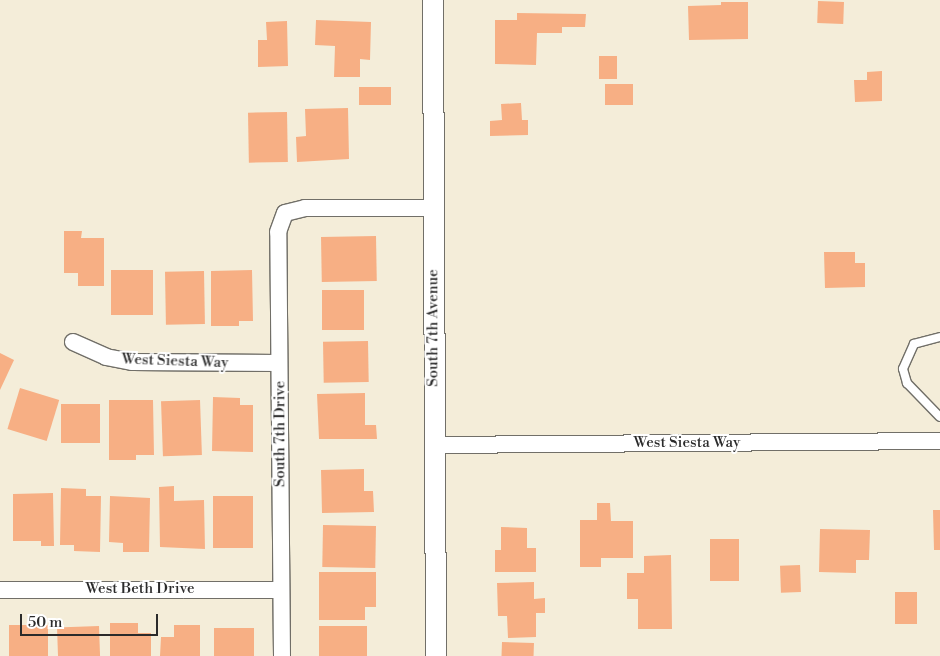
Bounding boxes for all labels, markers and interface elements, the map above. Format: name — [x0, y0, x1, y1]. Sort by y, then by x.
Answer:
street label: South 7th Avenue — [424, 269, 442, 387]
street label: West Siesta Way — [121, 350, 229, 372]
street label: South 7th Drive — [271, 381, 289, 487]
street label: West Siesta Way — [634, 434, 740, 452]
street label: West Beth Drive — [85, 580, 195, 598]
scale bar — [22, 604, 160, 636]
text: 50 m — [28, 613, 62, 632]

